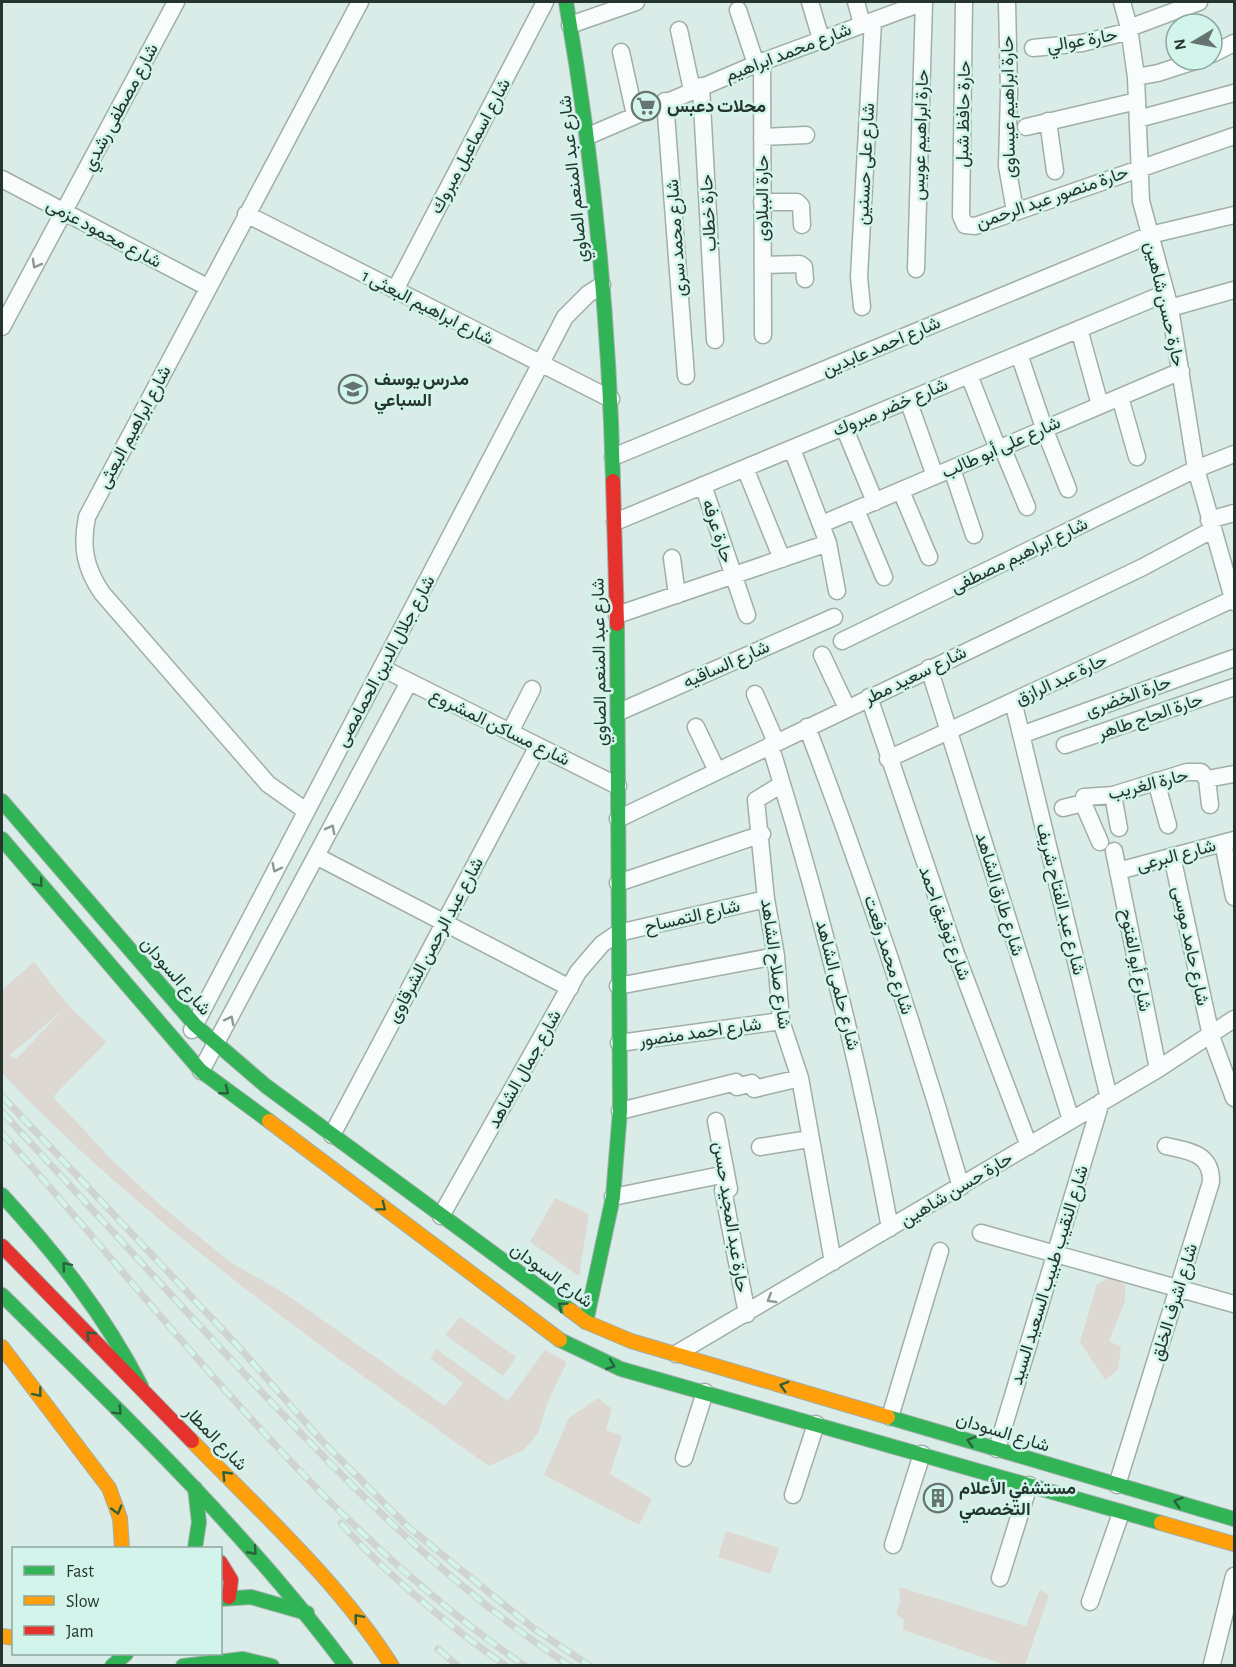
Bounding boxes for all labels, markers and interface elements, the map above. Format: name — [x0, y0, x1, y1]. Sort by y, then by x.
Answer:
north arrow — [1164, 12, 1224, 72]
street label: شارع محمد ابراهيم — [723, 21, 855, 87]
street label: حارة عوالي — [1045, 26, 1120, 61]
street label: حارة ابراهيم عيساوى — [999, 36, 1021, 178]
text: N — [1171, 38, 1189, 51]
street label: شارع مصطفى رشدي — [80, 41, 166, 176]
street label: حارة حافظ شبل — [954, 60, 975, 168]
street label: حارة ابراهيم عويس — [910, 69, 934, 201]
street label: شارع اسماعيل مبروك — [428, 76, 516, 218]
supermarket icon: محلات دعبس — [630, 90, 662, 122]
street label: شارع عبد المنعم الصاوي — [556, 94, 597, 263]
place label: محلات دعبس — [667, 98, 766, 117]
street label: شارع على حسنين — [854, 102, 880, 226]
street label: حارة الببلاوى — [754, 155, 773, 241]
street label: حارة منصور عبد الرحمن — [974, 163, 1131, 233]
street label: حارة خطاب — [698, 174, 721, 252]
street label: شارع محمد سرى — [664, 178, 692, 297]
street label: شارع محمود عزمى — [42, 196, 164, 274]
street label: حارة حسن شاهين — [1140, 240, 1187, 369]
one-way arrow — [32, 258, 43, 269]
street label: شارع ابراهيم البعثى 1 — [358, 267, 496, 351]
street label: شارع احمد عابدين — [820, 314, 944, 382]
street label: شارع ابراهيم البعثى — [95, 363, 177, 493]
place label: مدرس يوسف السباعي — [374, 371, 469, 415]
school or university icon: مدرس يوسف السباعي — [337, 373, 369, 405]
street label: شارع خضر مبروك — [830, 376, 951, 442]
street label: شارع على أبو طالب — [939, 412, 1064, 484]
street label: حارة عرفه — [697, 497, 736, 566]
street label: شارع ابراهيم مصطفى — [948, 515, 1092, 599]
street label: شارع جلال الدين الحمامصى — [333, 573, 440, 751]
street label: شارع عبد المنعم الصاوي — [590, 578, 615, 746]
street label: شارع الساقيه — [680, 638, 773, 694]
street label: شارع سعيد مطر — [861, 643, 970, 711]
street label: حارة عبد الرازق — [1013, 651, 1110, 710]
street label: حارة الخضرى — [1083, 673, 1174, 722]
street label: شارع مساكن المشروع — [426, 686, 572, 771]
street label: حارة الحاج طاهر — [1094, 691, 1206, 746]
street label: حارة الغريب — [1106, 766, 1190, 805]
street label: شارع عبد الفتاح شريف — [1031, 822, 1088, 977]
one-way arrow — [324, 824, 335, 835]
street label: شارع طارق الشاهد — [970, 830, 1026, 959]
street label: شارع البرعى — [1135, 837, 1218, 877]
street label: شارع عبد الرحمن الشرقاوى — [385, 855, 489, 1027]
one-way arrow — [272, 862, 283, 873]
street label: شارع توفيق احمد — [913, 864, 973, 984]
one-way arrow — [32, 876, 43, 887]
street label: شارع حامد موسى — [1167, 885, 1211, 1008]
street label: شارع محمد رفعت — [858, 894, 916, 1018]
street label: شارع التمساح — [643, 897, 742, 939]
street label: شارع صلاح الشاهد — [755, 898, 793, 1031]
street label: شارع أبو الفتوح — [1114, 907, 1156, 1014]
street label: شارع حلمى الشاهد — [810, 918, 862, 1053]
street label: شارع السودان — [135, 934, 214, 1020]
street label: شارع جمال الشاهد — [485, 1007, 567, 1133]
street label: شارع احمد منصور — [637, 1015, 763, 1053]
one-way arrow — [223, 1016, 234, 1026]
one-way arrow — [218, 1083, 229, 1094]
street label: حارة عبد المجيد حسن — [708, 1141, 751, 1294]
street label: حارة حسن شاهين — [897, 1149, 1016, 1231]
street label: شارع النقيب طبيب السعيد السيد — [1008, 1163, 1094, 1388]
one-way arrow — [375, 1200, 386, 1211]
street label: شارع السودان — [506, 1240, 596, 1313]
street label: شارع اشرف الخلق — [1149, 1242, 1203, 1364]
one-way arrow — [62, 1262, 73, 1273]
one-way arrow — [767, 1292, 777, 1304]
one-way arrow — [558, 1302, 569, 1313]
one-way arrow — [86, 1331, 96, 1342]
one-way arrow — [605, 1357, 616, 1370]
one-way arrow — [779, 1381, 790, 1393]
one-way arrow — [31, 1386, 42, 1397]
street label: شارع المطار — [178, 1402, 250, 1476]
one-way arrow — [110, 1403, 121, 1414]
street label: شارع السودان — [953, 1410, 1052, 1458]
one-way arrow — [966, 1436, 977, 1448]
one-way arrow — [222, 1471, 233, 1482]
place label: مستشفي الأعلام التخصصي — [959, 1478, 1076, 1524]
building icon: مستشفي الأعلام التخصصي — [922, 1482, 954, 1514]
one-way arrow — [1173, 1497, 1183, 1510]
one-way arrow — [110, 1505, 123, 1515]
one-way arrow — [246, 1544, 257, 1555]
legend — [12, 1547, 222, 1655]
text: Fast — [66, 1563, 94, 1581]
text: Slow — [66, 1593, 99, 1611]
one-way arrow — [354, 1614, 365, 1625]
text: Jam — [66, 1623, 94, 1641]

